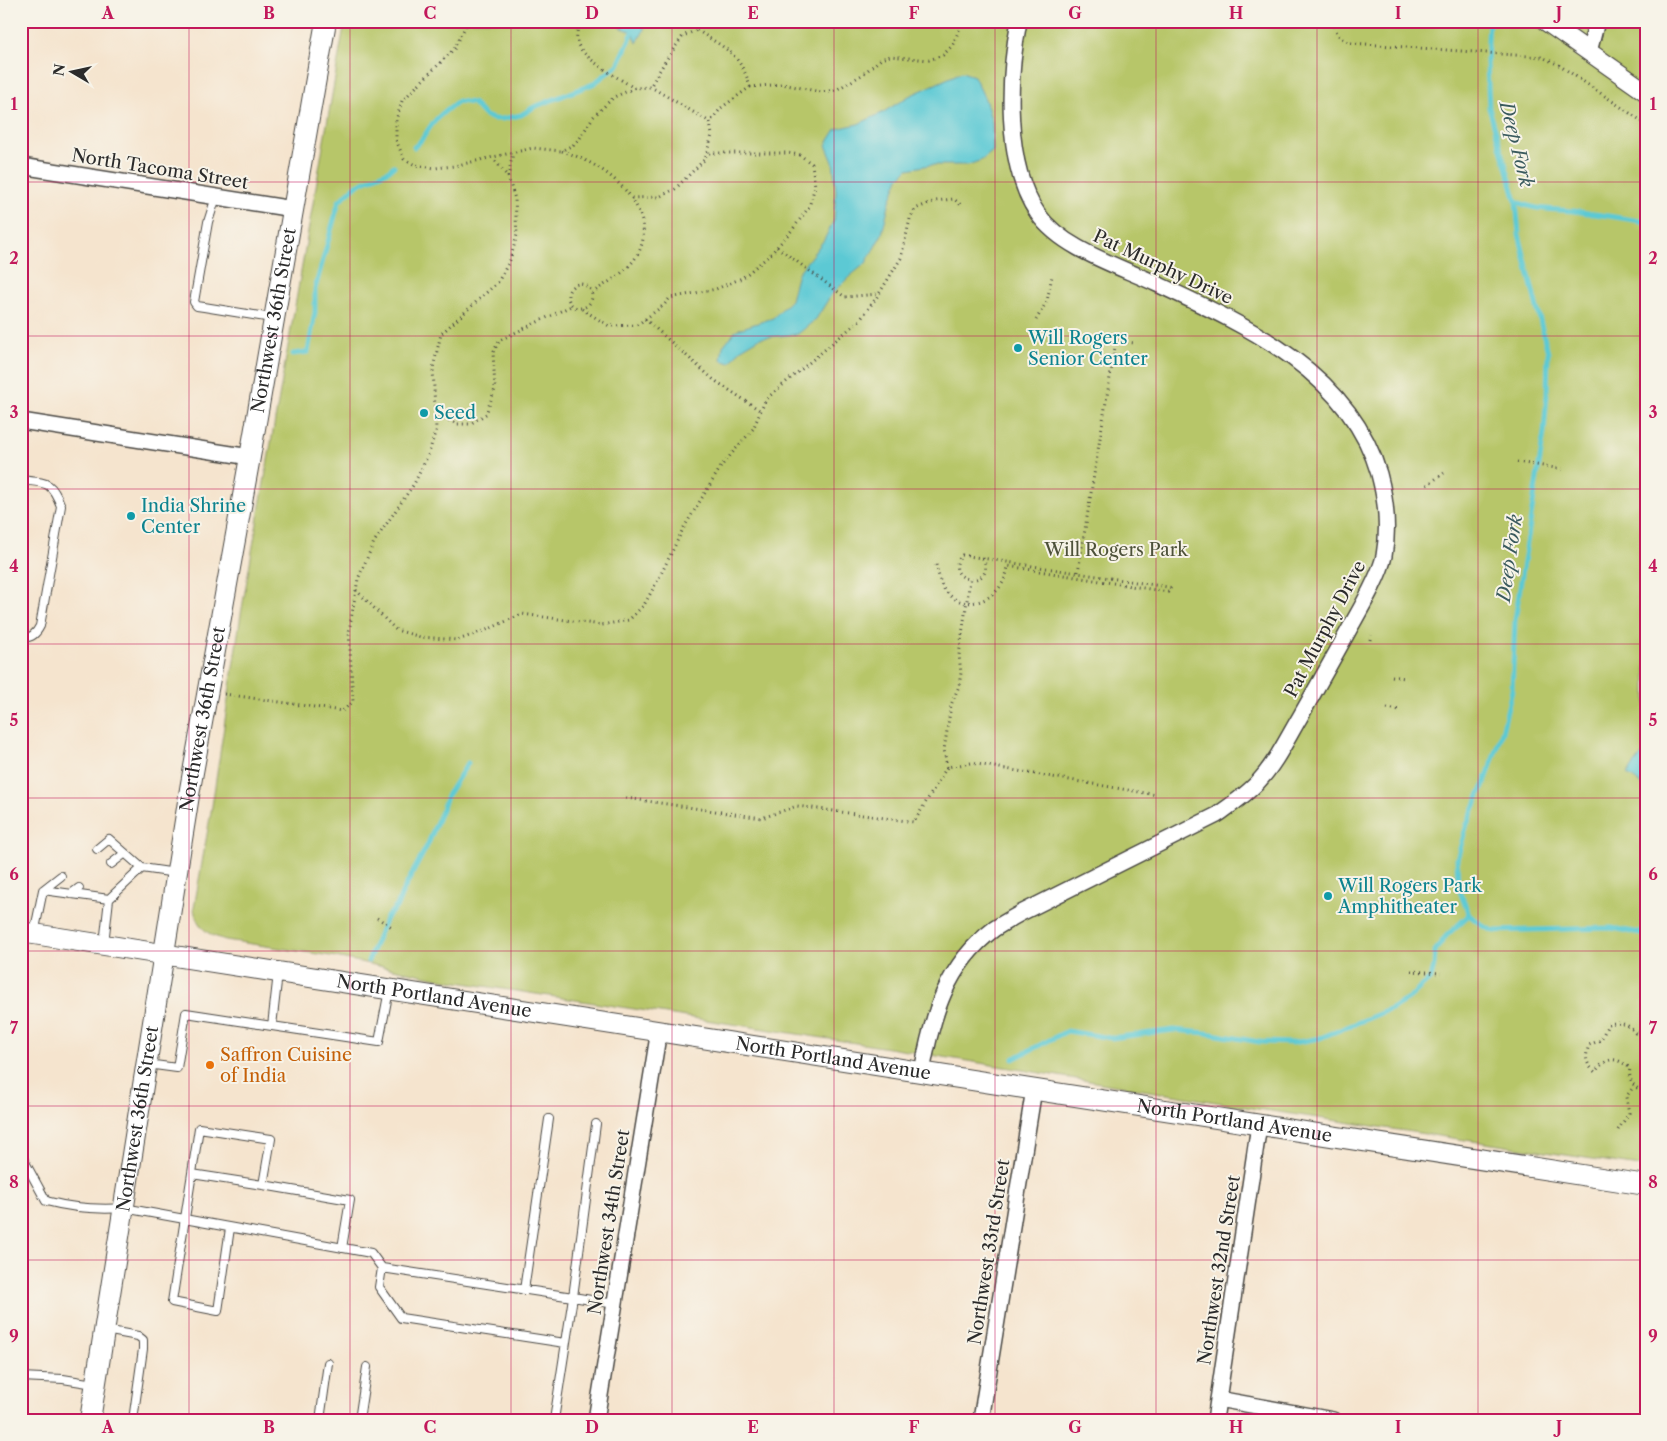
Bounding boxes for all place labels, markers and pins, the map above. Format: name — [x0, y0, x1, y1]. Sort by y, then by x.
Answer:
place label: Will Rogers Senior Center — [1027, 327, 1148, 370]
marker: Will Rogers Senior Center — [1012, 342, 1024, 354]
place label: Seed — [434, 402, 476, 424]
marker: Seed — [418, 407, 430, 419]
place label: India Shrine Center — [141, 495, 246, 538]
marker: India Shrine Center — [125, 510, 137, 522]
place label: Will Rogers Park Amphitheater — [1337, 875, 1483, 918]
marker: Will Rogers Park Amphitheater — [1322, 890, 1334, 902]
place label: Saffron Cuisine of India — [220, 1044, 352, 1087]
marker: Saffron Cuisine of India — [204, 1059, 216, 1071]

